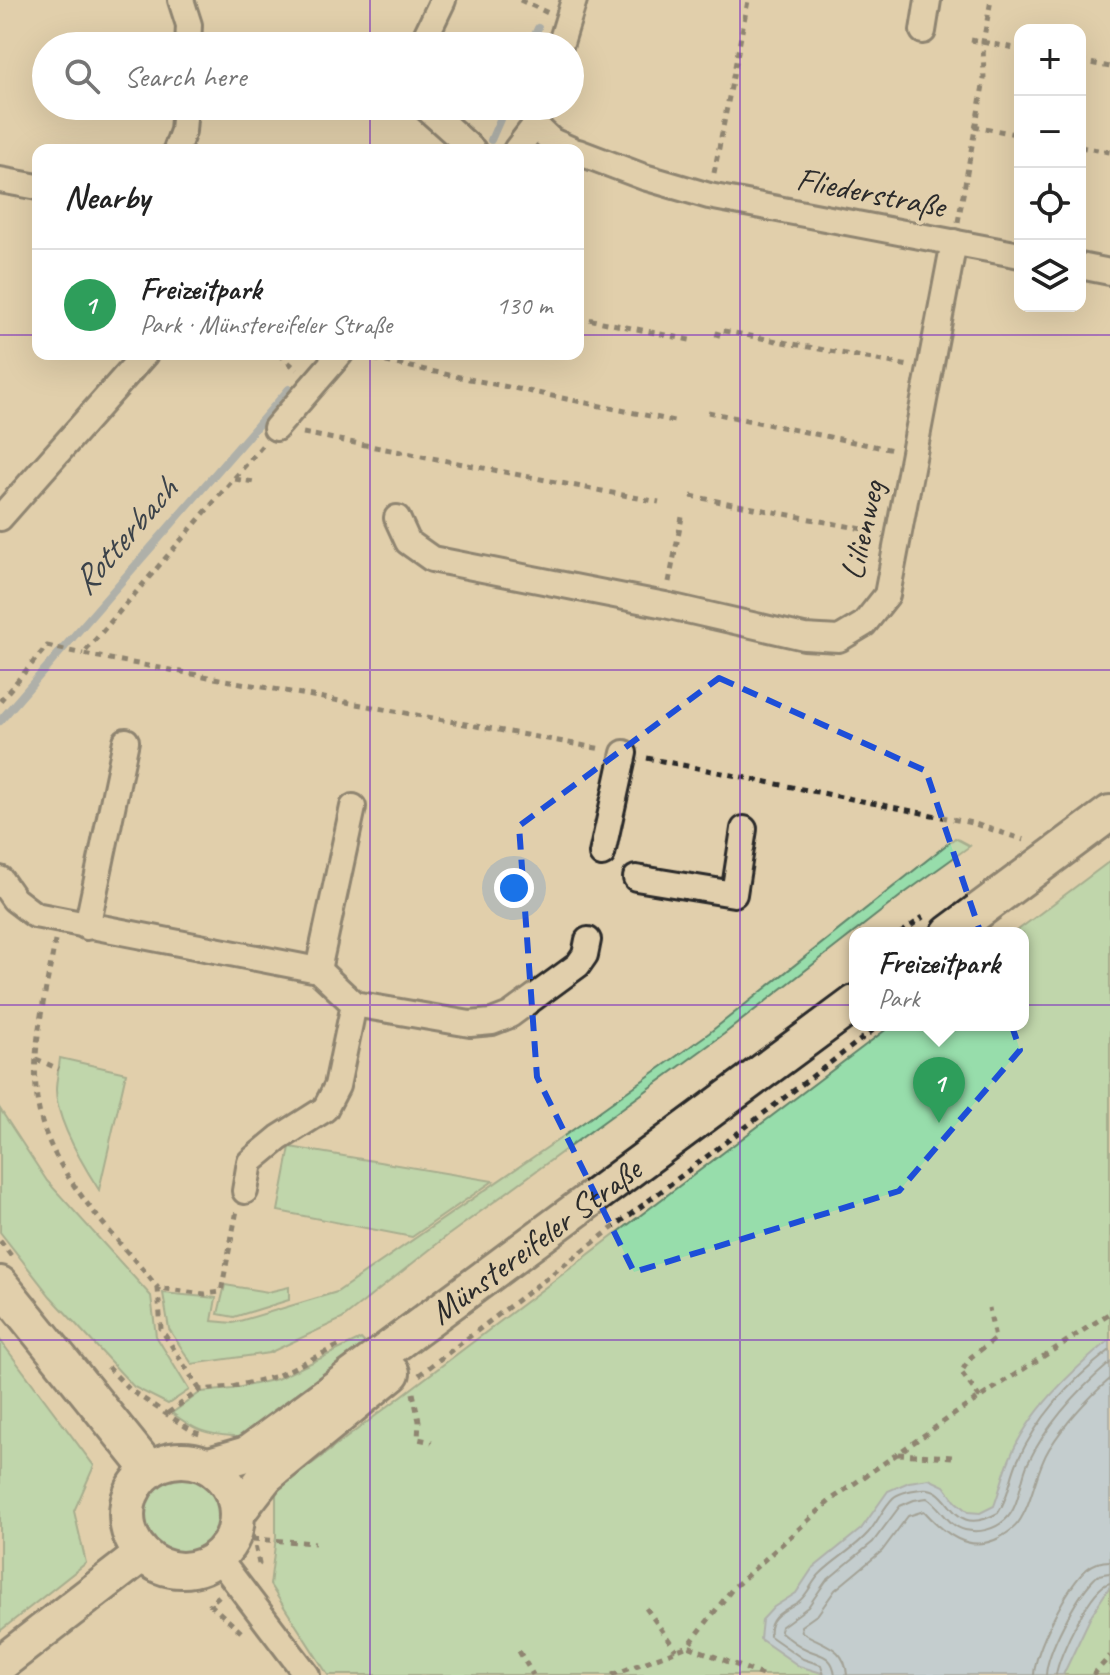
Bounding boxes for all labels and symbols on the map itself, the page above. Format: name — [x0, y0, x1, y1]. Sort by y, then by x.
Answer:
street label: Fliederstraße — [793, 157, 952, 228]
water label: Rotterbach — [61, 466, 189, 604]
street label: Lilienweg — [830, 474, 895, 584]
your location — [494, 868, 534, 908]
pin: 1 — [913, 1057, 965, 1123]
street label: Münstereifeler Straße — [421, 1146, 652, 1333]

